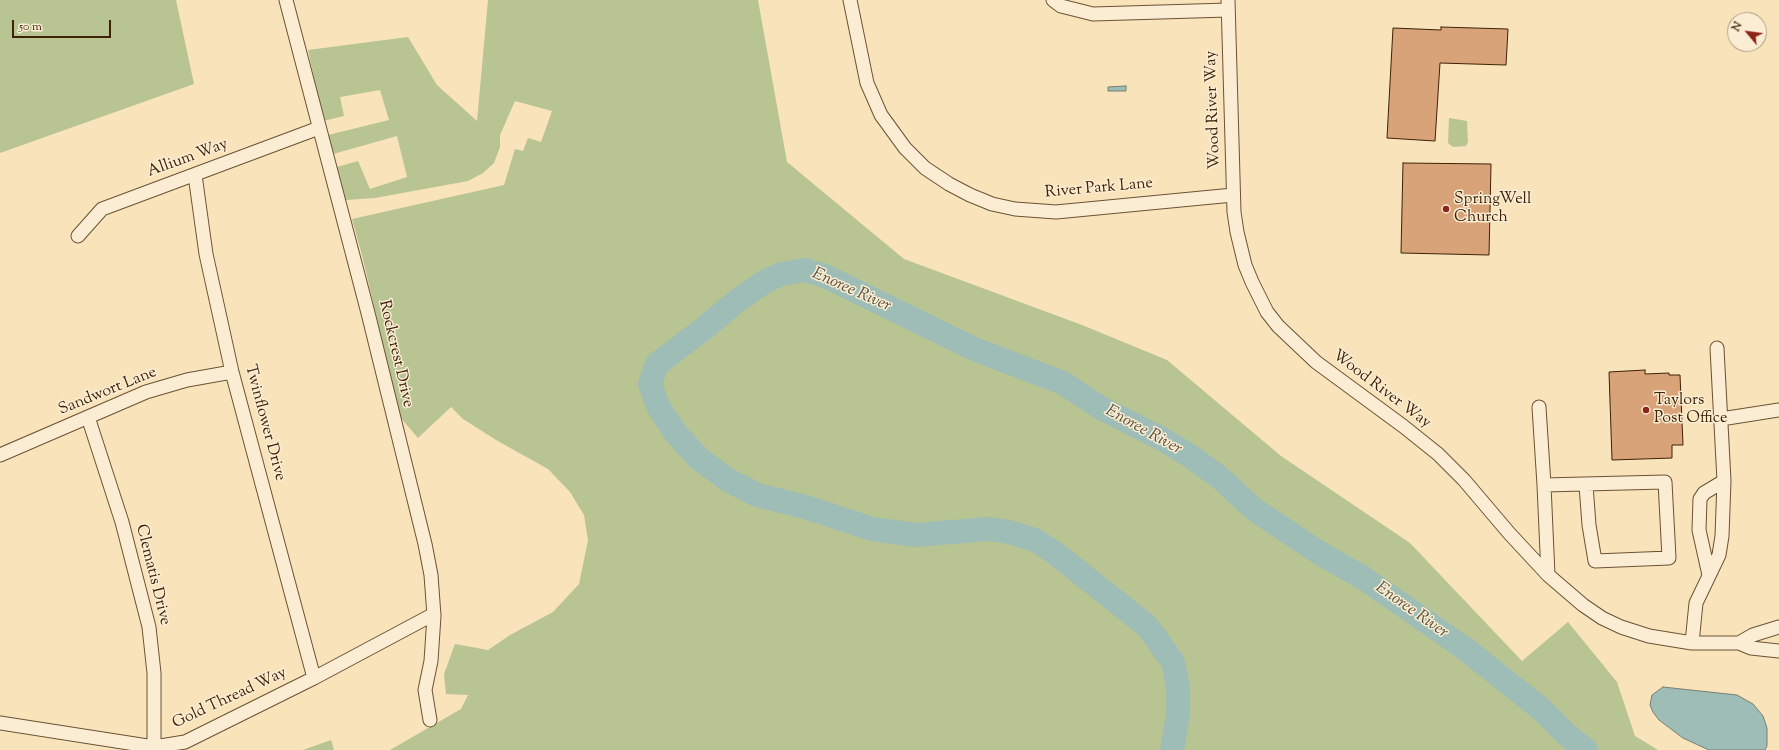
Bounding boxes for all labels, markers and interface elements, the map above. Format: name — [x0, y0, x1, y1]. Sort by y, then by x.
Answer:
scale bar — [14, 12, 113, 38]
north arrow — [1727, 12, 1767, 52]
text: 50 m — [19, 18, 42, 36]
text: N — [1728, 19, 1747, 34]
street label: Wood River Way — [1202, 50, 1226, 170]
street label: Allium Way — [145, 136, 231, 182]
street label: River Park Lane — [1044, 175, 1154, 203]
place label: SpringWell Church — [1454, 190, 1531, 228]
marker: SpringWell Church — [1441, 204, 1451, 214]
water label: Enoree River — [808, 264, 894, 318]
street label: Rockcrest Drive — [373, 298, 417, 410]
street label: Wood River Way — [1328, 347, 1434, 433]
street label: Twinflower Drive — [239, 363, 289, 483]
street label: Sandwort Lane — [56, 364, 160, 420]
place label: Taylors Post Office — [1654, 391, 1727, 429]
water label: Enoree River — [1101, 402, 1185, 460]
marker: Taylors Post Office — [1641, 405, 1651, 415]
street label: Clematis Drive — [130, 523, 174, 627]
water label: Enoree River — [1371, 578, 1451, 644]
street label: Gold Thread Way — [170, 664, 290, 734]

